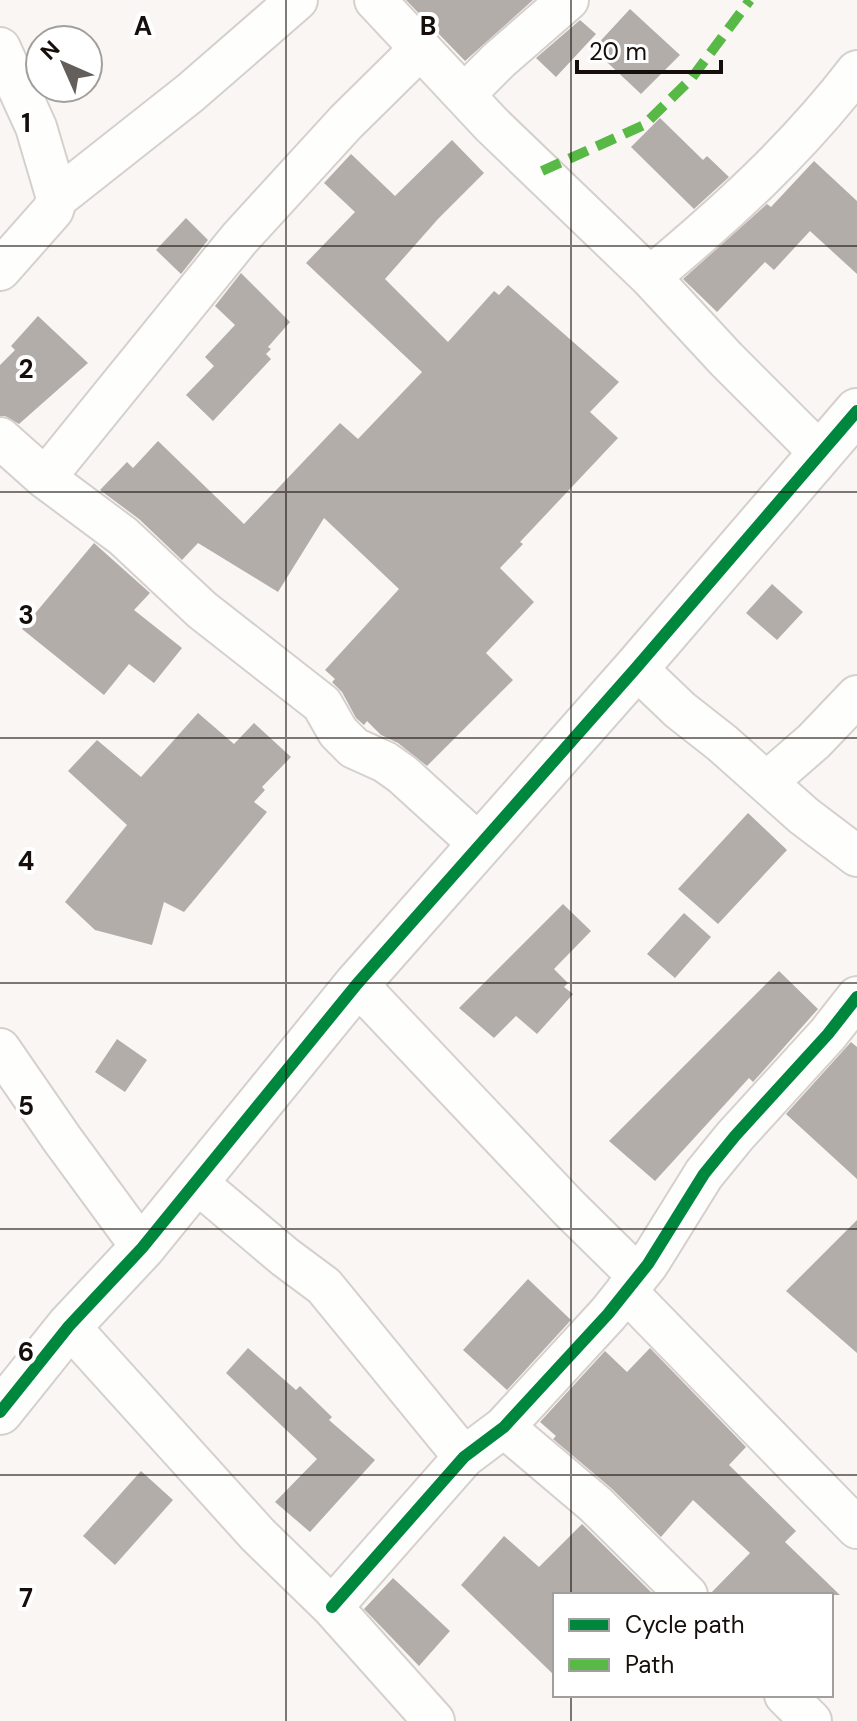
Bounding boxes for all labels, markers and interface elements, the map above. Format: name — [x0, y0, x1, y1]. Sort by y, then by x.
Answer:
text: A — [134, 9, 152, 43]
text: B — [420, 9, 436, 43]
north arrow — [24, 24, 104, 104]
scale bar — [577, 24, 721, 74]
text: N — [34, 34, 66, 66]
text: 20 m — [589, 36, 647, 67]
text: 1 — [21, 106, 31, 140]
text: 2 — [18, 352, 34, 386]
text: 3 — [18, 598, 34, 632]
text: 4 — [18, 844, 34, 878]
text: 5 — [18, 1089, 34, 1123]
text: 6 — [18, 1335, 34, 1369]
text: 7 — [19, 1581, 33, 1615]
legend — [553, 1593, 833, 1697]
text: Cycle path — [625, 1609, 744, 1640]
text: Path — [625, 1649, 674, 1680]

